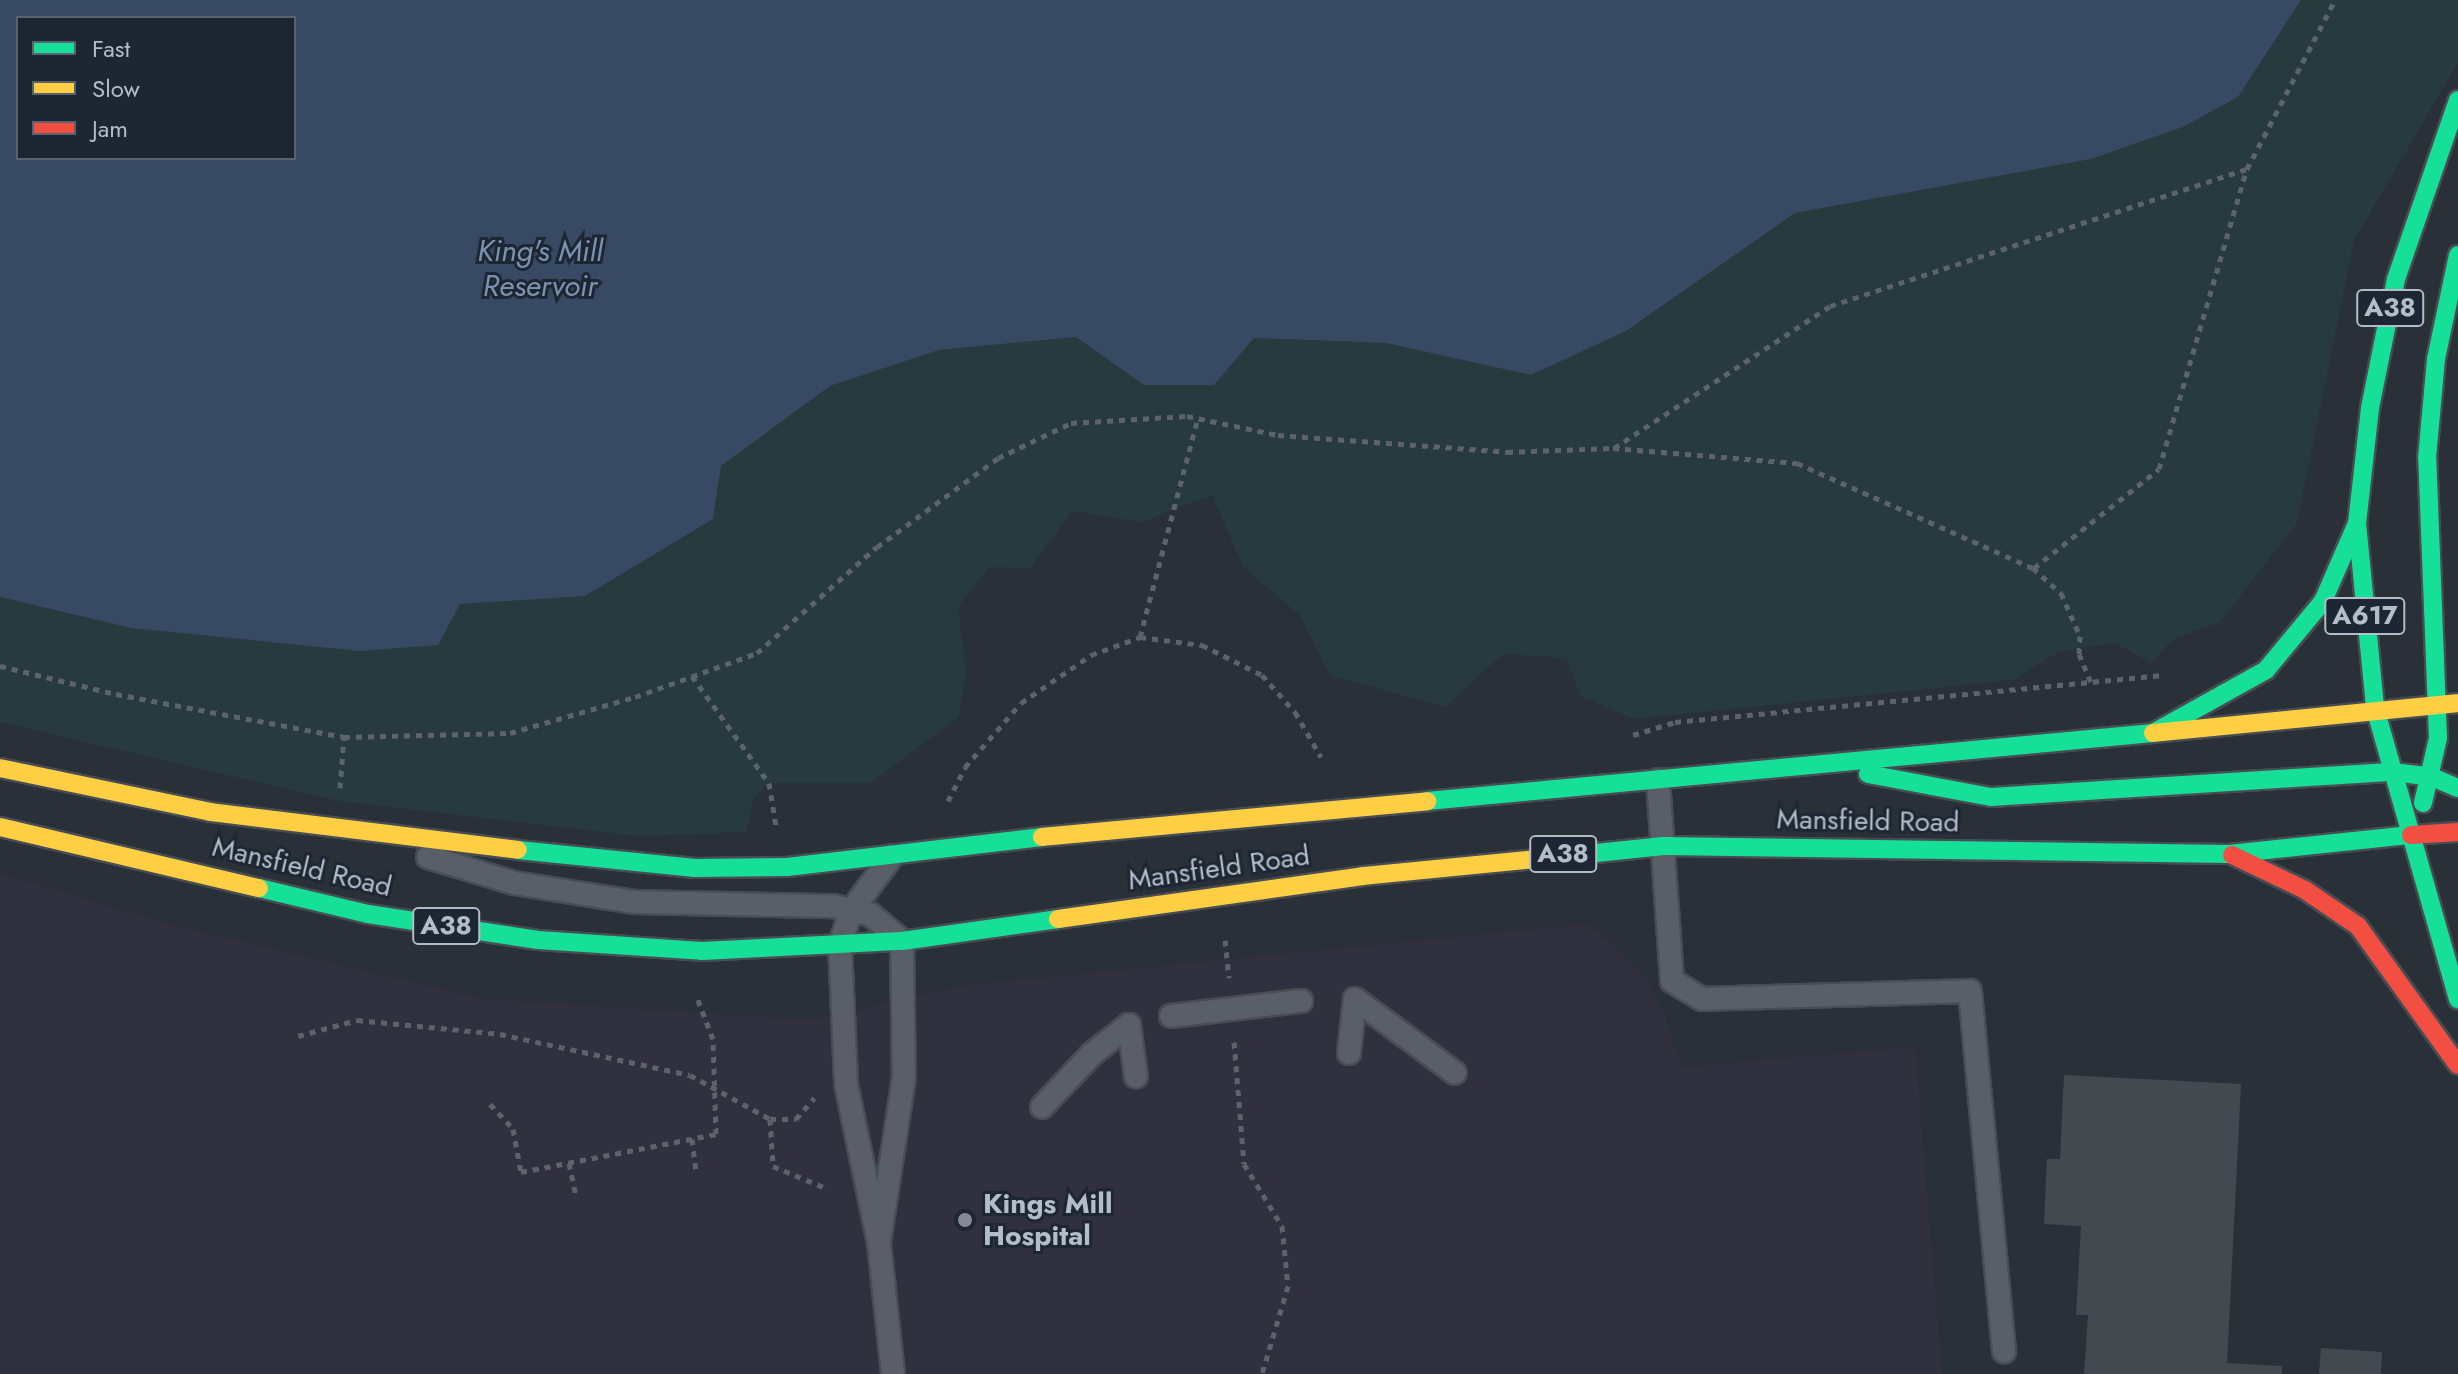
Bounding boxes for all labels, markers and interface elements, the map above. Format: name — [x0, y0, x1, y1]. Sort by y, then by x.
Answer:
legend — [16, 16, 296, 160]
text: Fast — [92, 31, 130, 66]
text: Slow — [92, 71, 140, 106]
text: Jam — [92, 111, 128, 146]
water label: King's Mill Reservoir — [477, 233, 603, 304]
road number: A38 — [2356, 286, 2424, 330]
road number: A617 — [2323, 594, 2407, 638]
street label: Mansfield Road — [1776, 803, 1960, 839]
street label: Mansfield Road — [209, 830, 395, 904]
road number: A38 — [1529, 832, 1597, 876]
street label: Mansfield Road — [1126, 839, 1312, 897]
road number: A38 — [412, 904, 480, 948]
place label: Kings Mill Hospital — [983, 1187, 1112, 1253]
marker: Kings Mill Hospital — [954, 1209, 976, 1231]

